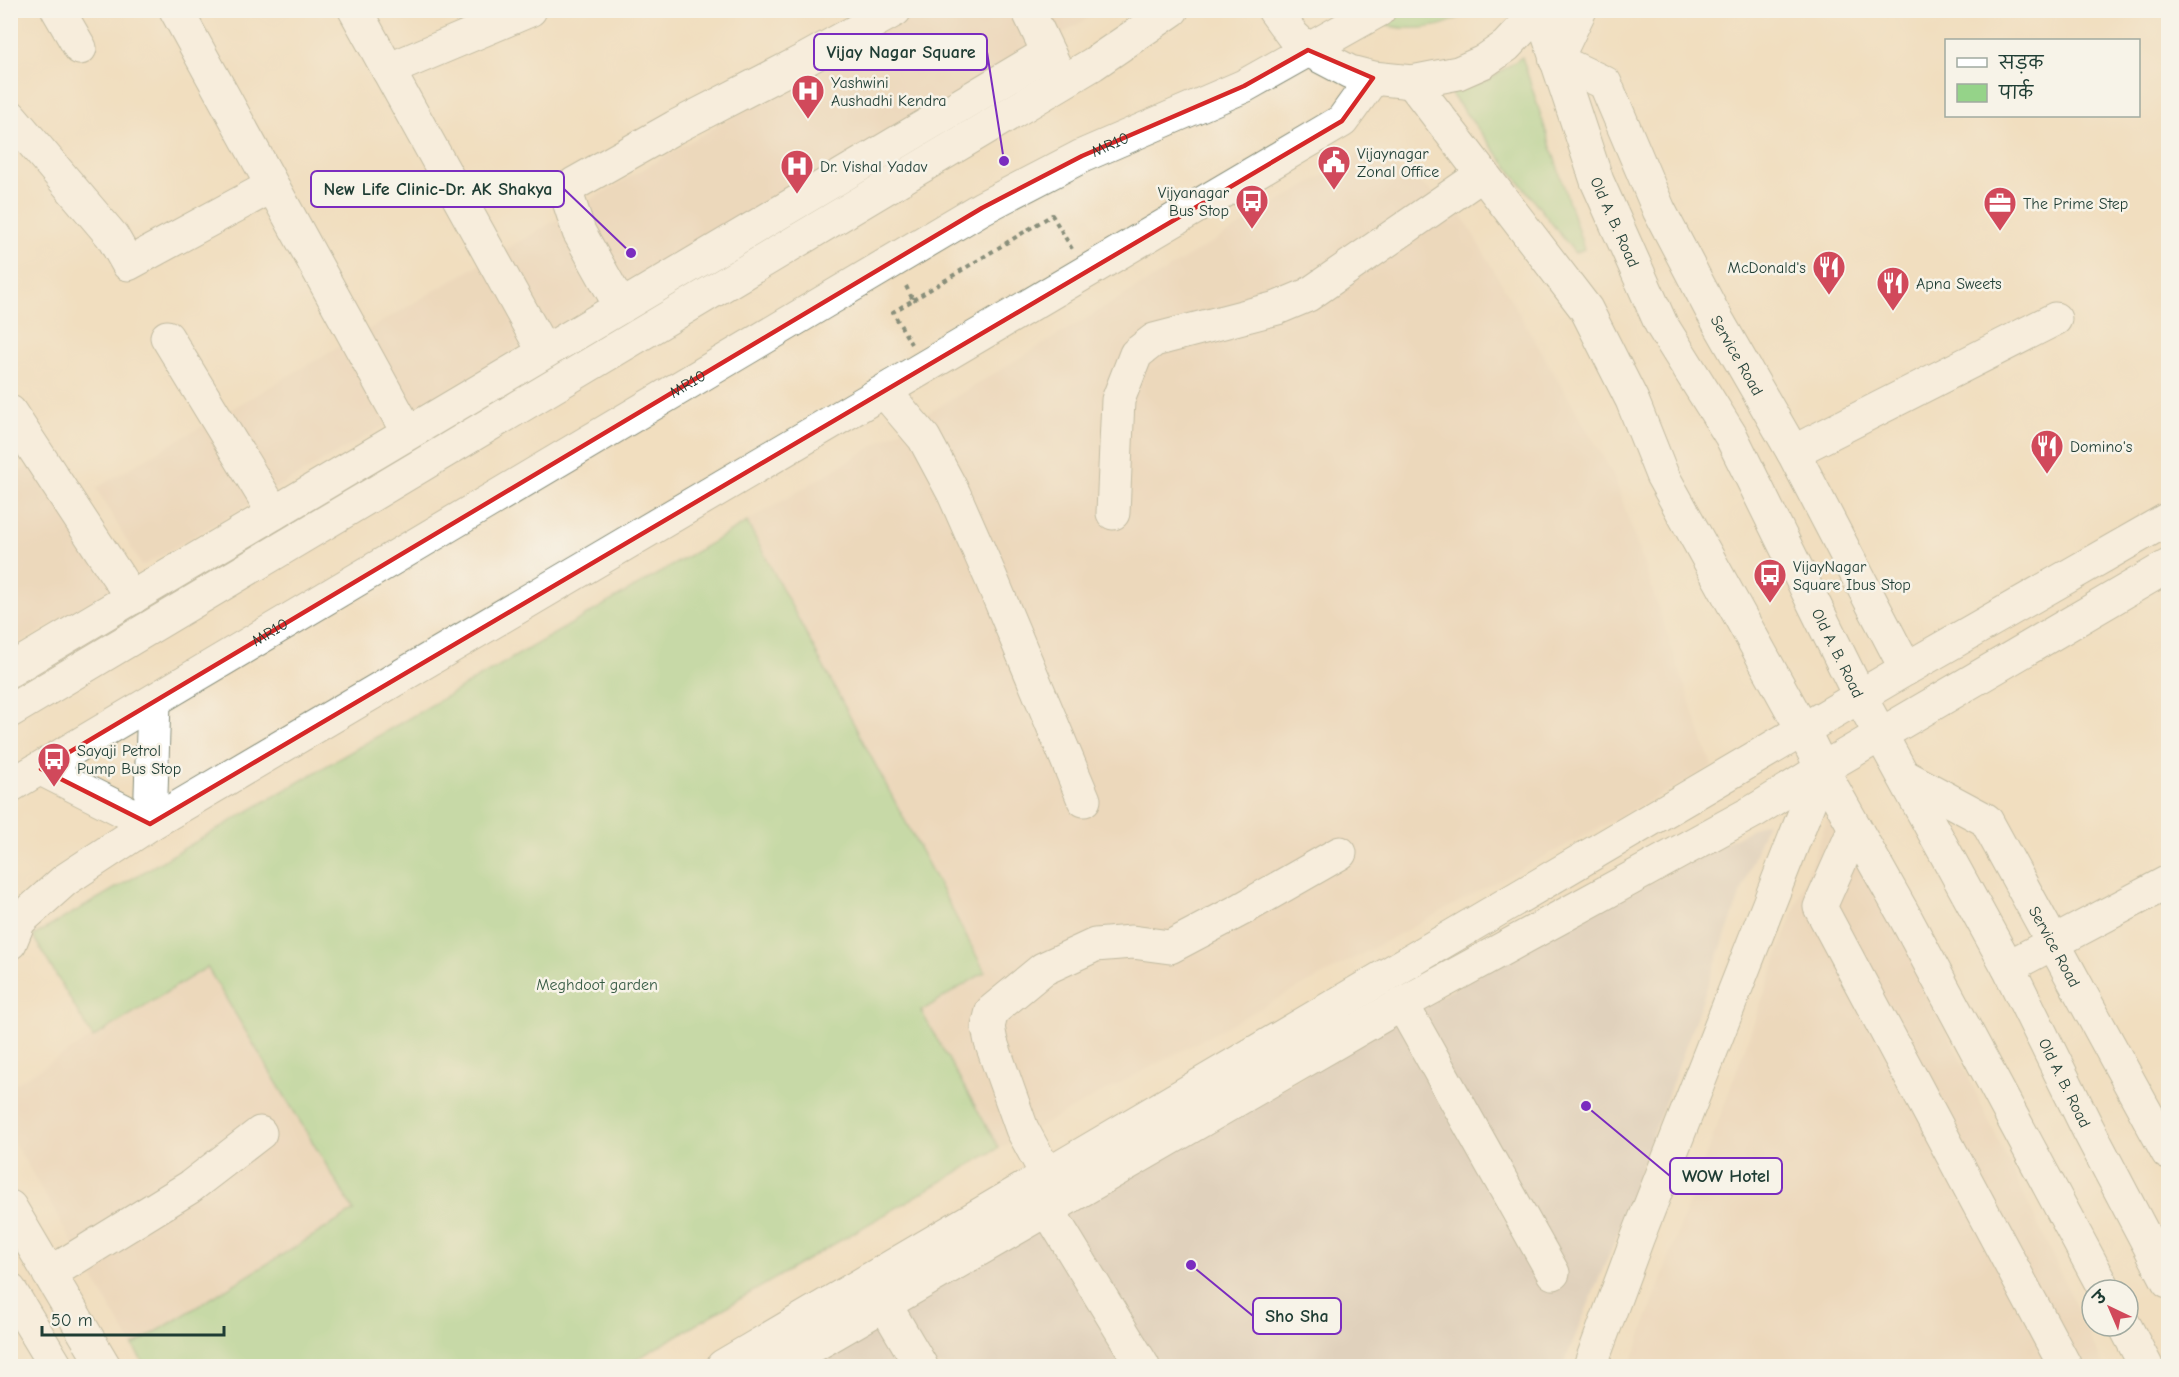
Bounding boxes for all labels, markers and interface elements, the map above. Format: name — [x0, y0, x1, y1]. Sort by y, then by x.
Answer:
callout: Vijay Nagar Square — [814, 34, 987, 70]
legend — [1945, 39, 2140, 117]
text: Vijay Nagar Square — [826, 42, 976, 63]
text: सड़क — [1998, 53, 2044, 74]
hospital icon: Yashwini Aushadhi Kendra — [790, 73, 826, 120]
place label: Yashwini Aushadhi Kendra — [831, 74, 947, 110]
text: पार्क — [1998, 79, 2034, 104]
street label: MR10 — [1089, 129, 1132, 161]
public building icon: Vijaynagar Zonal Office — [1316, 144, 1352, 191]
place label: Vijaynagar Zonal Office — [1357, 145, 1439, 181]
hospital icon: Dr. Vishal Yadav — [779, 148, 815, 195]
place label: Dr. Vishal Yadav — [820, 158, 928, 176]
callout: New Life Clinic-Dr. AK Shakya — [311, 171, 564, 207]
street label: Old A. B. Road — [1586, 174, 1642, 270]
text: New Life Clinic-Dr. AK Shakya — [324, 179, 552, 200]
bus stop icon: Vijyanagar Bus Stop — [1234, 183, 1270, 230]
place label: Vijyanagar Bus Stop — [1158, 184, 1230, 220]
office icon: The Prime Step — [1982, 185, 2018, 232]
place label: The Prime Step — [2023, 195, 2128, 213]
restaurant icon: McDonald's — [1811, 249, 1847, 296]
place label: McDonald's — [1727, 259, 1806, 277]
restaurant icon: Apna Sweets — [1875, 265, 1911, 312]
place label: Apna Sweets — [1916, 275, 2002, 293]
street label: Service Road — [1706, 312, 1766, 399]
street label: MR10 — [666, 366, 709, 402]
restaurant icon: Domino's — [2029, 428, 2065, 475]
place label: Domino's — [2070, 438, 2133, 456]
bus stop icon: VijayNagar Square Ibus Stop — [1752, 557, 1788, 604]
place label: VijayNagar Square Ibus Stop — [1793, 558, 1911, 594]
street label: Old A. B. Road — [1808, 606, 1867, 701]
street label: MR10 — [249, 615, 291, 650]
bus stop icon: Sayaji Petrol Pump Bus Stop — [36, 741, 72, 788]
place label: Sayaji Petrol Pump Bus Stop — [77, 742, 181, 778]
street label: Service Road — [2025, 903, 2083, 990]
park label: Meghdoot garden — [536, 976, 658, 994]
street label: Old A. B. Road — [2035, 1036, 2094, 1131]
callout: WOW Hotel — [1670, 1158, 1782, 1194]
text: WOW Hotel — [1682, 1166, 1770, 1187]
north arrow — [2080, 1278, 2140, 1338]
text: उ — [2089, 1287, 2111, 1309]
callout: Sho Sha — [1253, 1298, 1341, 1334]
scale bar — [42, 1299, 224, 1337]
text: Sho Sha — [1265, 1306, 1329, 1327]
text: 50 m — [51, 1310, 93, 1331]

